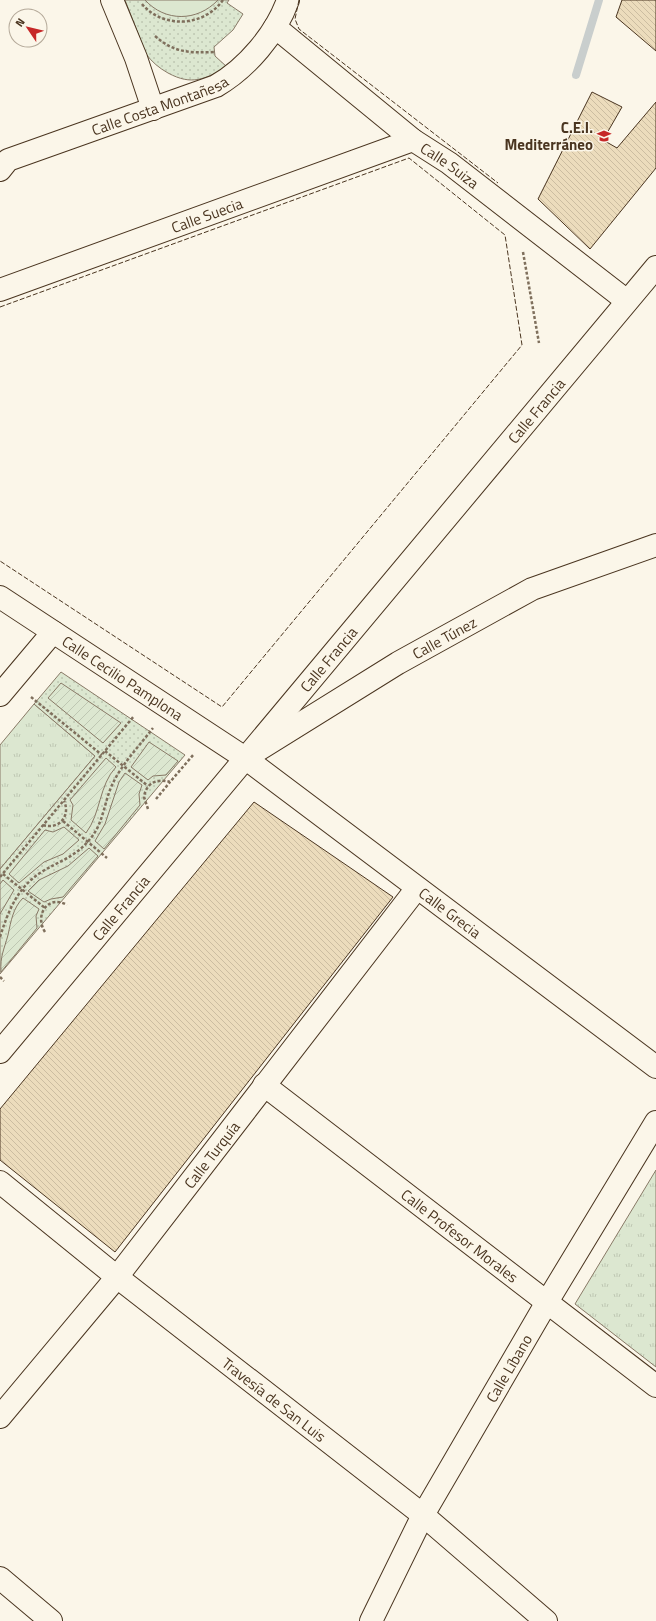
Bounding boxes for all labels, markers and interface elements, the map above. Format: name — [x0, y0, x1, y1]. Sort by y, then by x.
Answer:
north arrow — [8, 8, 48, 48]
text: N — [11, 15, 29, 30]
street label: Calle Costa Montañesa — [88, 70, 233, 141]
place label: C.E.I. Mediterráneo — [505, 116, 593, 156]
school or university icon: C.E.I. Mediterráneo — [596, 128, 612, 144]
street label: Calle Suiza — [416, 136, 485, 194]
street label: Calle Suecia — [168, 191, 246, 238]
street label: Calle Francia — [502, 372, 571, 448]
street label: Calle Túnez — [408, 610, 481, 665]
street label: Calle Francia — [294, 621, 363, 697]
street label: Calle Cecilio Pamplona — [58, 629, 188, 726]
street label: Calle Francia — [86, 870, 155, 946]
street label: Calle Grecia — [414, 881, 487, 944]
street label: Calle Turquía — [178, 1116, 245, 1193]
street label: Calle Profesor Morales — [396, 1183, 523, 1288]
street label: Calle Líbano — [480, 1330, 537, 1407]
street label: Travesía de San Luis — [217, 1352, 331, 1447]

